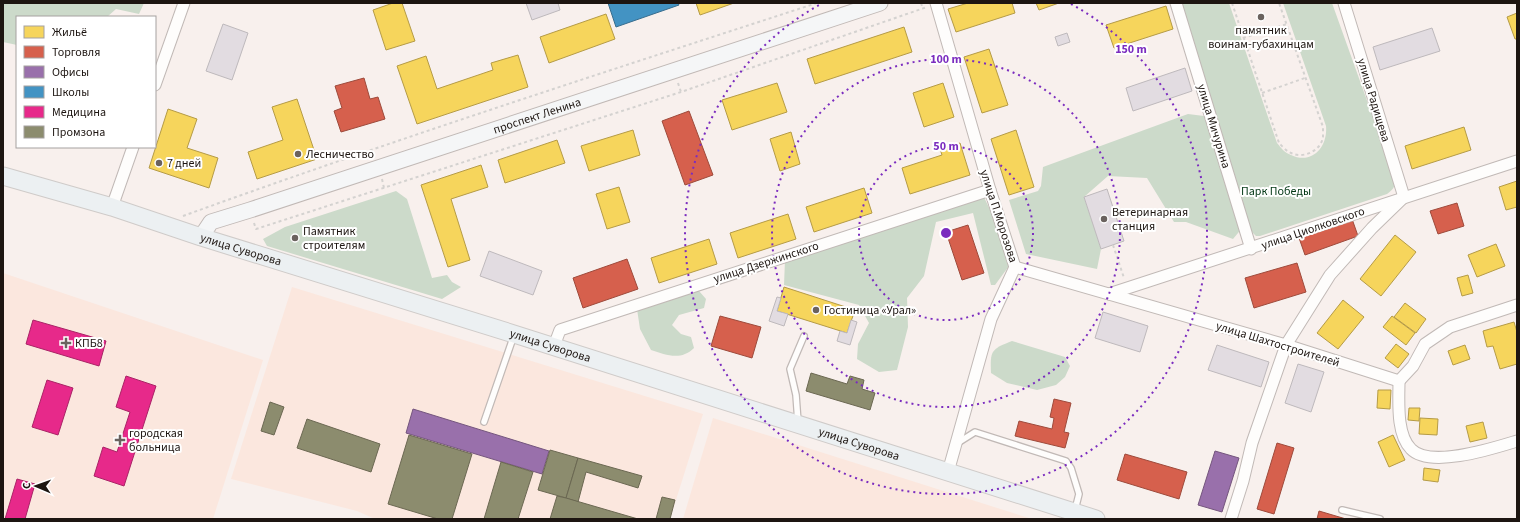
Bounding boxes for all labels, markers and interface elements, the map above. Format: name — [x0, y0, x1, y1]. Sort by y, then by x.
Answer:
marker: памятник воинам-губахинцам — [1256, 12, 1266, 22]
legend — [16, 16, 156, 148]
place label: памятник воинам-губахинцам — [1208, 22, 1314, 53]
text: Жильё — [52, 24, 87, 41]
text: 150 m — [1115, 41, 1147, 58]
text: Торговля — [52, 44, 100, 61]
text: 100 m — [930, 51, 962, 68]
street label: улица Радищева — [1353, 56, 1394, 144]
text: Офисы — [52, 64, 89, 81]
street label: улица Мичурина — [1193, 82, 1234, 170]
text: Школы — [52, 84, 89, 101]
street label: проспект Ленина — [491, 94, 583, 138]
text: Медицина — [52, 104, 106, 121]
text: Промзона — [52, 124, 105, 141]
text: 50 m — [933, 138, 959, 155]
place label: Лесничество — [306, 146, 374, 163]
marker: Лесничество — [293, 149, 303, 159]
place label: 7 дней — [167, 155, 201, 172]
marker: 7 дней — [154, 158, 164, 168]
street label: улица П.Морозова — [975, 167, 1022, 265]
park label: Парк Победы — [1241, 183, 1311, 200]
street label: улица Циолковского — [1259, 203, 1367, 254]
place label: Ветеринарная станция — [1112, 204, 1188, 235]
marker: Ветеринарная станция — [1099, 214, 1109, 224]
place label: Памятник строителям — [303, 223, 365, 254]
centre of rings — [939, 226, 953, 240]
street label: улица Суворова — [198, 229, 283, 270]
marker: Памятник строителям — [290, 233, 300, 243]
street label: улица Дзержинского — [711, 237, 821, 288]
place label: Гостиница «Урал» — [824, 302, 916, 319]
marker: Гостиница «Урал» — [811, 305, 821, 315]
street label: улица Шахтостроителей — [1214, 318, 1342, 371]
street label: улица Суворова — [507, 325, 593, 367]
place label: КПБ8 — [75, 335, 103, 352]
marker: КПБ8 — [60, 337, 72, 349]
street label: улица Суворова — [816, 423, 902, 465]
place label: городская больница — [129, 425, 183, 456]
marker: городская больница — [114, 434, 126, 446]
north arrow — [16, 466, 56, 506]
text: С — [19, 482, 34, 489]

